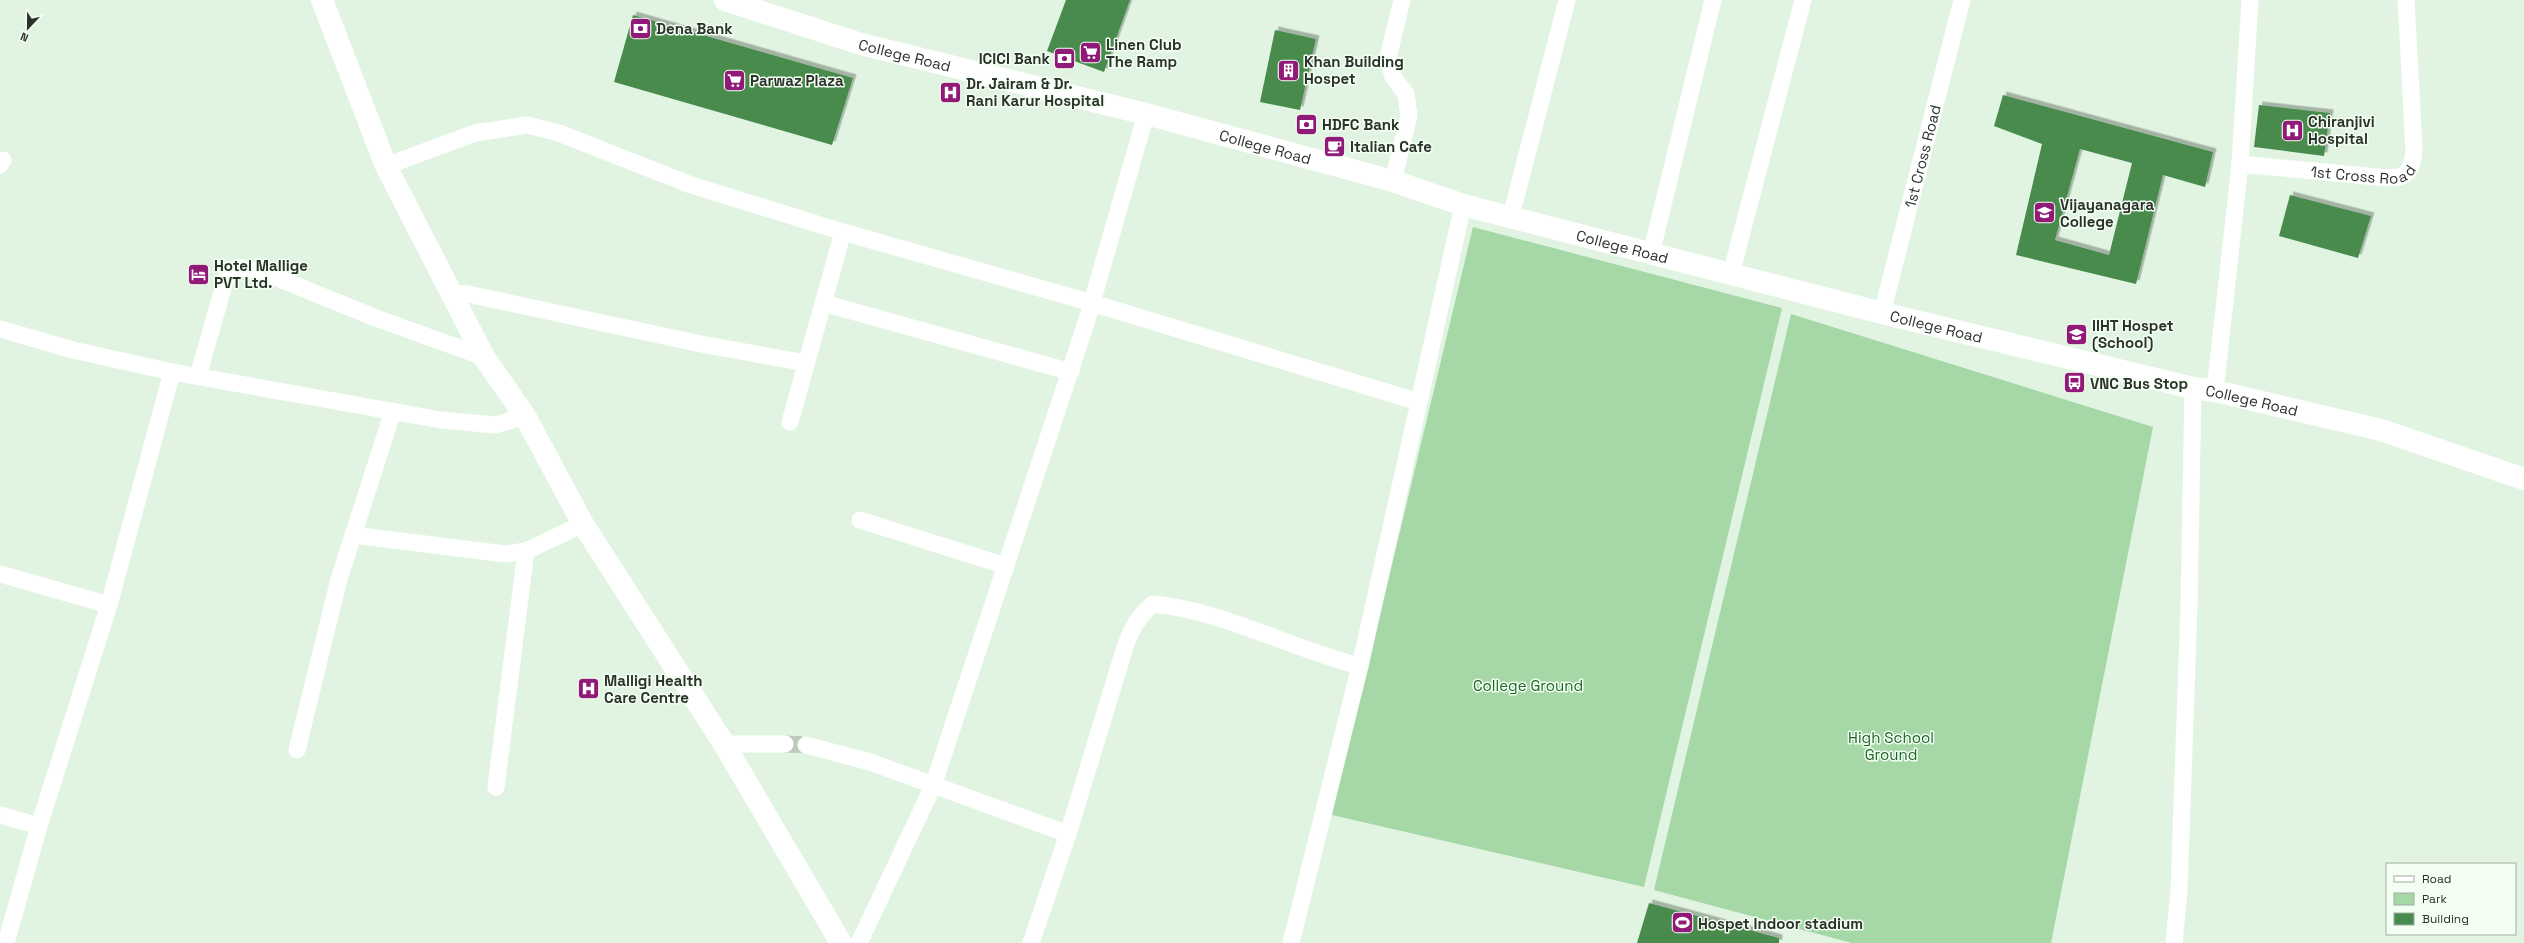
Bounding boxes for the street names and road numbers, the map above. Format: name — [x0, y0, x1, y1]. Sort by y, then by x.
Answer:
street label: College Road — [857, 34, 953, 75]
street label: 1st Cross Road — [1900, 103, 1944, 210]
street label: College Road — [1217, 125, 1313, 168]
street label: 1st Cross Road — [2310, 161, 2420, 187]
street label: College Road — [1574, 225, 1671, 267]
street label: College Road — [1888, 306, 1985, 346]
street label: College Road — [2204, 380, 2300, 420]

